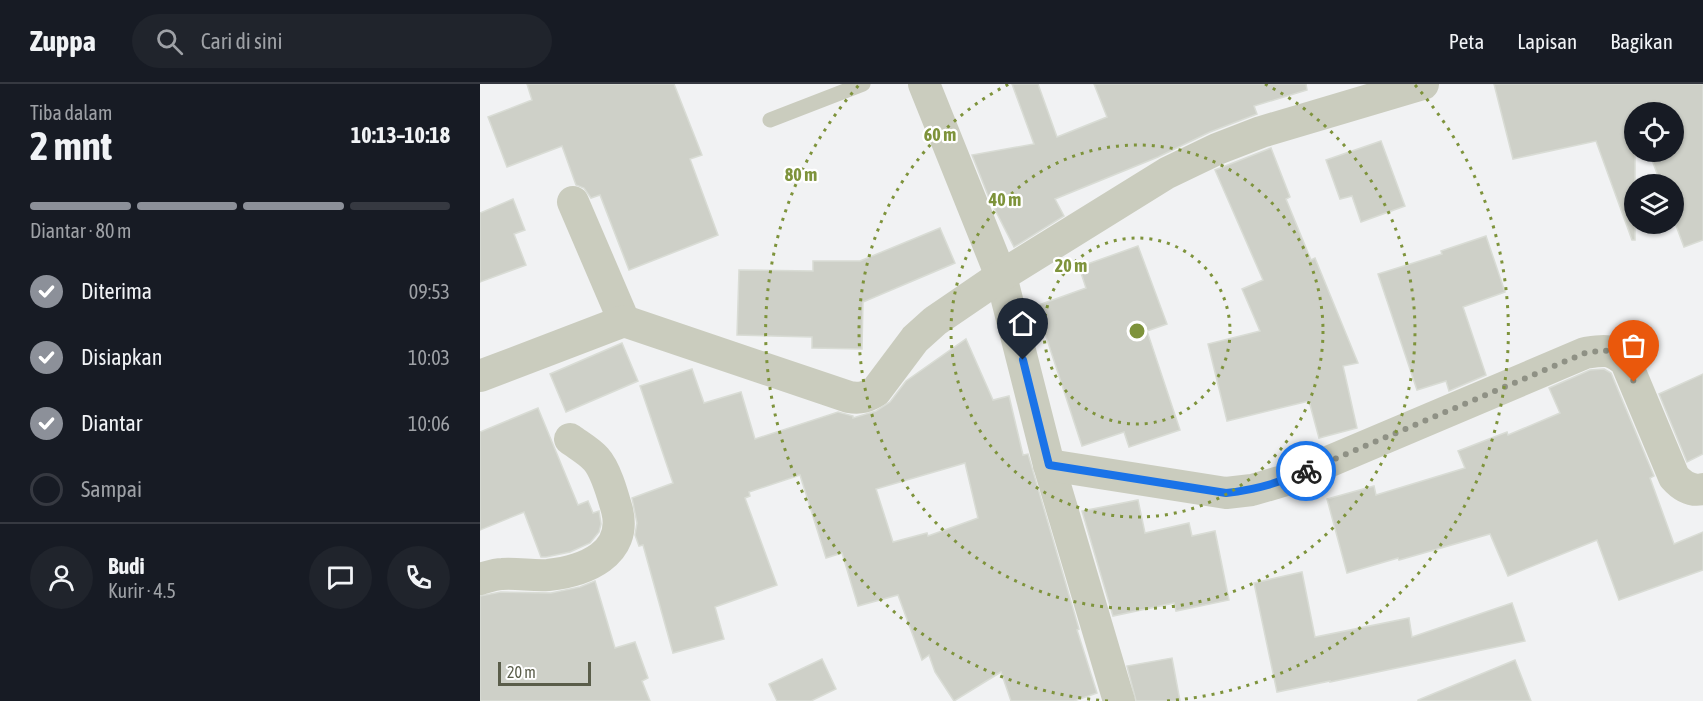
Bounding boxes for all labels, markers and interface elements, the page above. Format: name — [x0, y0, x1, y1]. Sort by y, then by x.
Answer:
search box — [132, 14, 552, 68]
text: Zuppa — [30, 25, 96, 57]
icon: search — [153, 25, 186, 58]
text: Cari di sini — [201, 28, 282, 54]
text: Peta — [1449, 29, 1484, 53]
text: Lapisan — [1517, 29, 1577, 53]
text: Bagikan — [1610, 29, 1673, 53]
text: Tiba dalam — [30, 101, 112, 124]
map controls — [1624, 102, 1684, 234]
button: locate — [1624, 102, 1684, 162]
text: 10:13–10:18 — [351, 122, 450, 148]
text: 2 mnt — [30, 124, 112, 168]
text: 60 m — [924, 124, 956, 145]
text: 80 m — [785, 164, 817, 185]
button: layers — [1624, 174, 1684, 234]
text: 40 m — [988, 189, 1021, 210]
text: Diantar · 80 m — [30, 219, 131, 242]
text: 20 m — [1055, 255, 1087, 276]
icon: check — [30, 275, 63, 308]
text: Diterima — [81, 278, 152, 304]
text: 09:53 — [409, 280, 450, 303]
pin — [997, 298, 1048, 360]
icon: home — [1006, 307, 1039, 340]
pin — [1608, 320, 1659, 382]
centre of rings — [1127, 321, 1147, 341]
icon: bag — [1617, 329, 1650, 362]
icon: check — [30, 341, 63, 374]
text: Disiapkan — [81, 344, 162, 370]
text: 10:03 — [408, 346, 450, 369]
icon: check — [30, 407, 63, 440]
text: Diantar — [81, 410, 142, 436]
text: 10:06 — [408, 412, 450, 435]
courier — [1276, 441, 1336, 501]
icon: bike — [1290, 455, 1323, 488]
text: Sampai — [81, 476, 142, 502]
button: person — [30, 546, 93, 609]
button: chat — [309, 546, 372, 609]
button: phone — [387, 546, 450, 609]
text: Budi — [108, 553, 145, 579]
text: Kurir · 4.5 — [108, 579, 176, 602]
scale bar — [498, 659, 591, 686]
text: 20 m — [507, 663, 536, 681]

